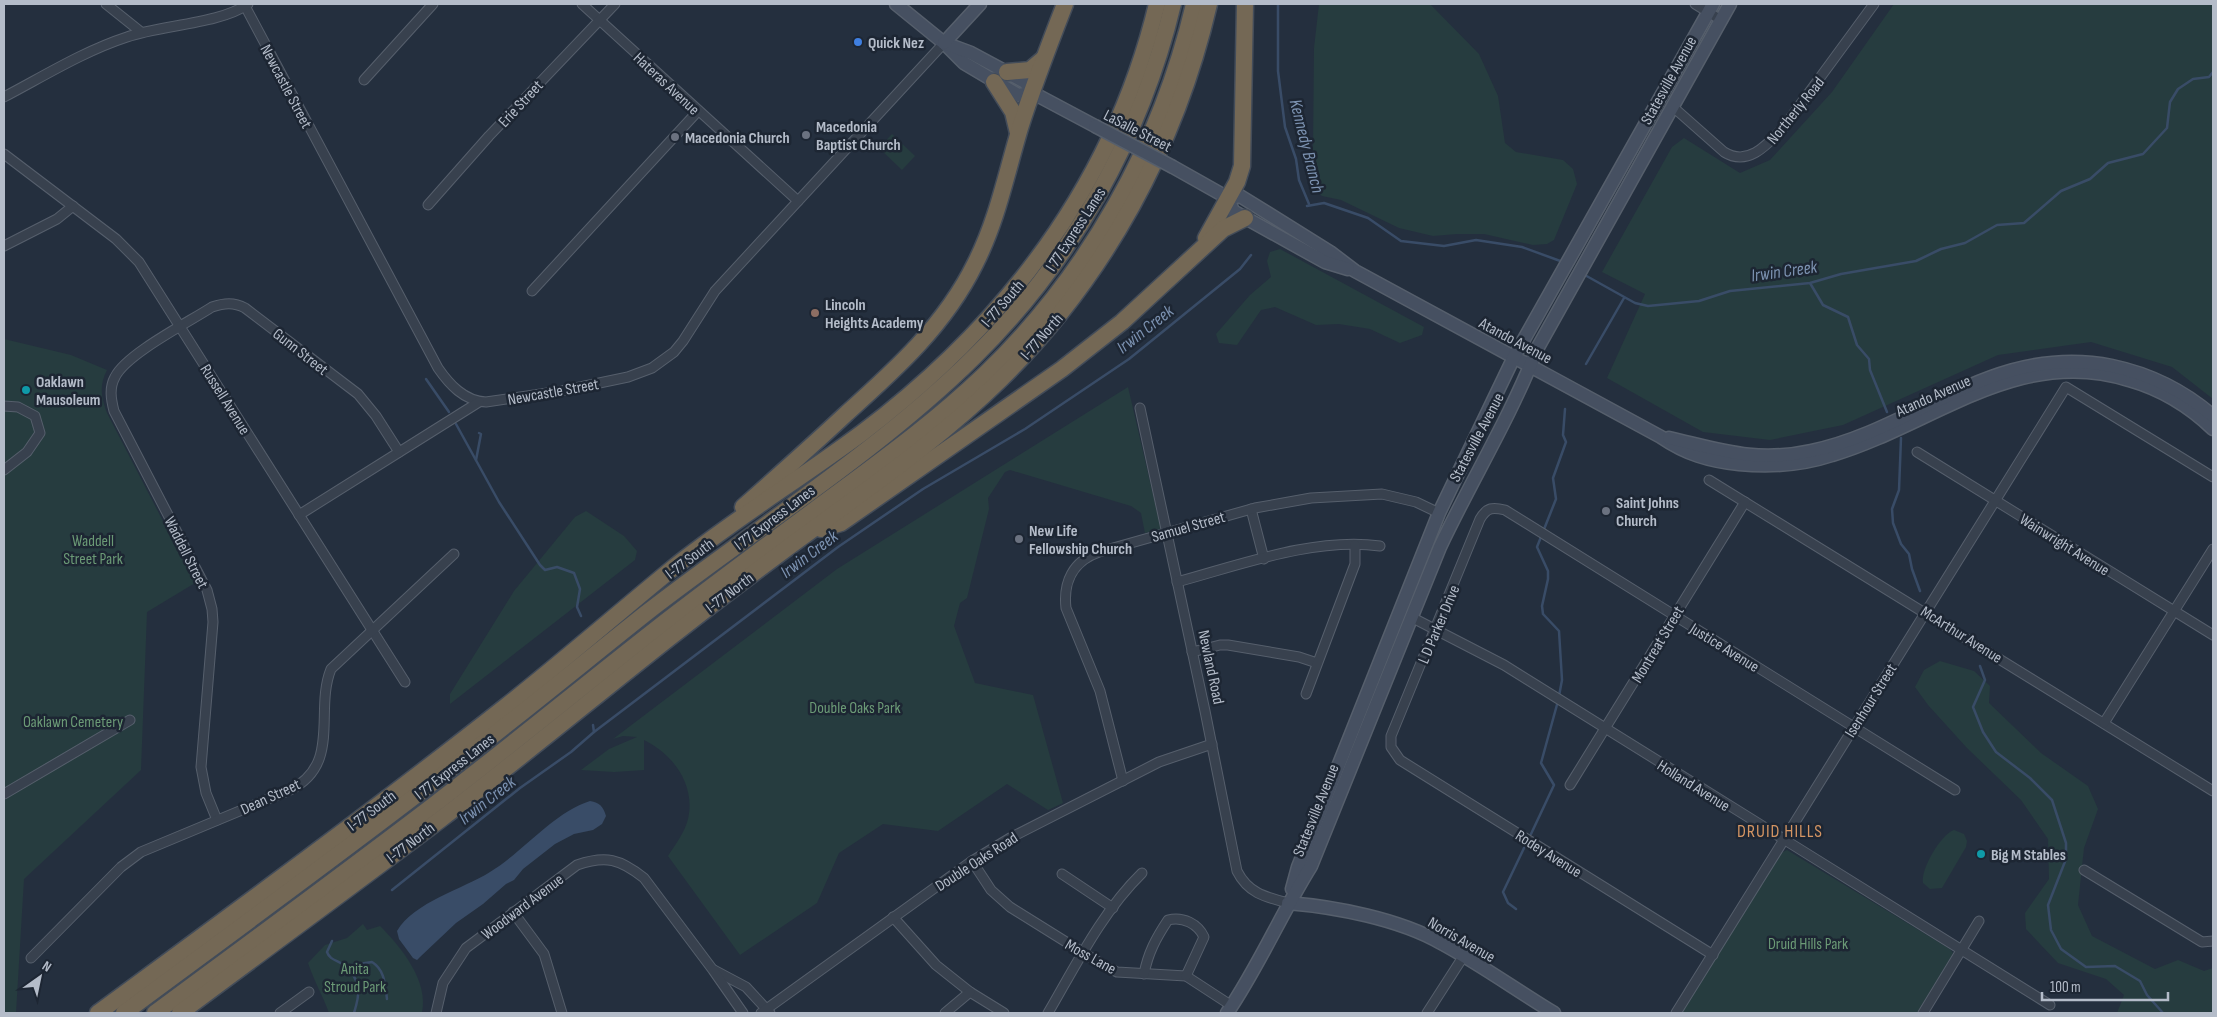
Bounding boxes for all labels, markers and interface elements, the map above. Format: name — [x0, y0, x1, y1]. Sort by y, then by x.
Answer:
street label: Statesville Avenue — [1637, 33, 1701, 128]
place label: Quick Nez — [868, 34, 924, 53]
marker: Quick Nez — [852, 36, 864, 48]
street label: Newcastle Street — [256, 42, 316, 132]
street label: Hateras Avenue — [629, 49, 703, 119]
street label: Northerly Road — [1763, 74, 1829, 148]
street label: Erie Street — [495, 77, 548, 131]
water label: Kennedy Branch — [1285, 97, 1328, 196]
street label: LaSalle Street — [1100, 106, 1175, 157]
place label: Macedonia Baptist Church — [816, 118, 901, 155]
place label: Macedonia Church — [685, 129, 790, 148]
marker: Macedonia Baptist Church — [800, 129, 812, 141]
marker: Macedonia Church — [669, 131, 681, 143]
street label: I 77 Express Lanes — [1042, 184, 1111, 275]
water label: Irwin Creek — [1750, 256, 1820, 287]
street label: I-77 South — [978, 277, 1029, 331]
place label: Lincoln Heights Academy — [825, 296, 924, 333]
water label: Irwin Creek — [1113, 300, 1179, 358]
marker: Lincoln Heights Academy — [809, 307, 821, 319]
street label: I-77 North — [1017, 310, 1067, 364]
street label: Atando Avenue — [1475, 314, 1555, 368]
street label: Gunn Street — [269, 325, 332, 380]
street label: Russell Avenue — [196, 361, 254, 439]
street label: Atando Avenue — [1892, 371, 1974, 422]
place label: Oaklawn Mausoleum — [36, 373, 100, 410]
street label: Newcastle Street — [506, 375, 600, 410]
marker: Oaklawn Mausoleum — [20, 384, 32, 396]
street label: Statesville Avenue — [1446, 390, 1509, 485]
street label: I 77 Express Lanes — [731, 482, 819, 555]
place label: Saint Johns Church — [1616, 494, 1679, 531]
marker: Saint Johns Church — [1600, 505, 1612, 517]
street label: Samuel Street — [1149, 508, 1228, 547]
street label: Wainwright Avenue — [2016, 510, 2113, 580]
street label: Waddell Street — [159, 514, 212, 592]
place label: New Life Fellowship Church — [1029, 522, 1132, 559]
water label: Irwin Creek — [776, 525, 843, 583]
park label: Waddell Street Park — [63, 532, 123, 569]
marker: New Life Fellowship Church — [1013, 533, 1025, 545]
street label: I-77 South — [662, 535, 718, 584]
street label: I-77 North — [702, 569, 758, 617]
street label: L D Parker Drive — [1414, 582, 1464, 667]
street label: Montreat Street — [1628, 603, 1689, 687]
street label: McArthur Avenue — [1917, 603, 2005, 668]
street label: Justice Avenue — [1685, 619, 1762, 677]
street label: Newland Road — [1193, 628, 1228, 706]
street label: Isenhour Street — [1841, 660, 1901, 741]
park label: Double Oaks Park — [809, 699, 901, 718]
park label: Oaklawn Cemetery — [23, 713, 123, 732]
street label: I 77 Express Lanes — [411, 730, 499, 804]
street label: Holland Avenue — [1653, 756, 1733, 816]
street label: Statesville Avenue — [1289, 762, 1344, 860]
water label: Irwin Creek — [455, 771, 521, 829]
street label: Dean Street — [238, 775, 304, 819]
street label: I-77 South — [344, 787, 400, 836]
street label: I-77 North — [383, 819, 439, 867]
district label: DRUID HILLS — [1737, 821, 1823, 842]
street label: Rodey Avenue — [1512, 826, 1585, 882]
street label: Double Oaks Road — [932, 829, 1022, 896]
place label: Big M Stables — [1991, 846, 2066, 865]
marker: Big M Stables — [1975, 848, 1987, 860]
street label: Woodward Avenue — [478, 870, 568, 944]
street label: Norris Avenue — [1424, 913, 1498, 967]
park label: Druid Hills Park — [1768, 935, 1848, 954]
street label: Moss Lane — [1061, 936, 1119, 979]
north arrow — [15, 952, 65, 1002]
text: N — [39, 957, 55, 976]
park label: Anita Stroud Park — [324, 960, 386, 997]
scale bar — [2042, 970, 2168, 1002]
text: 100 m — [2050, 978, 2081, 997]

